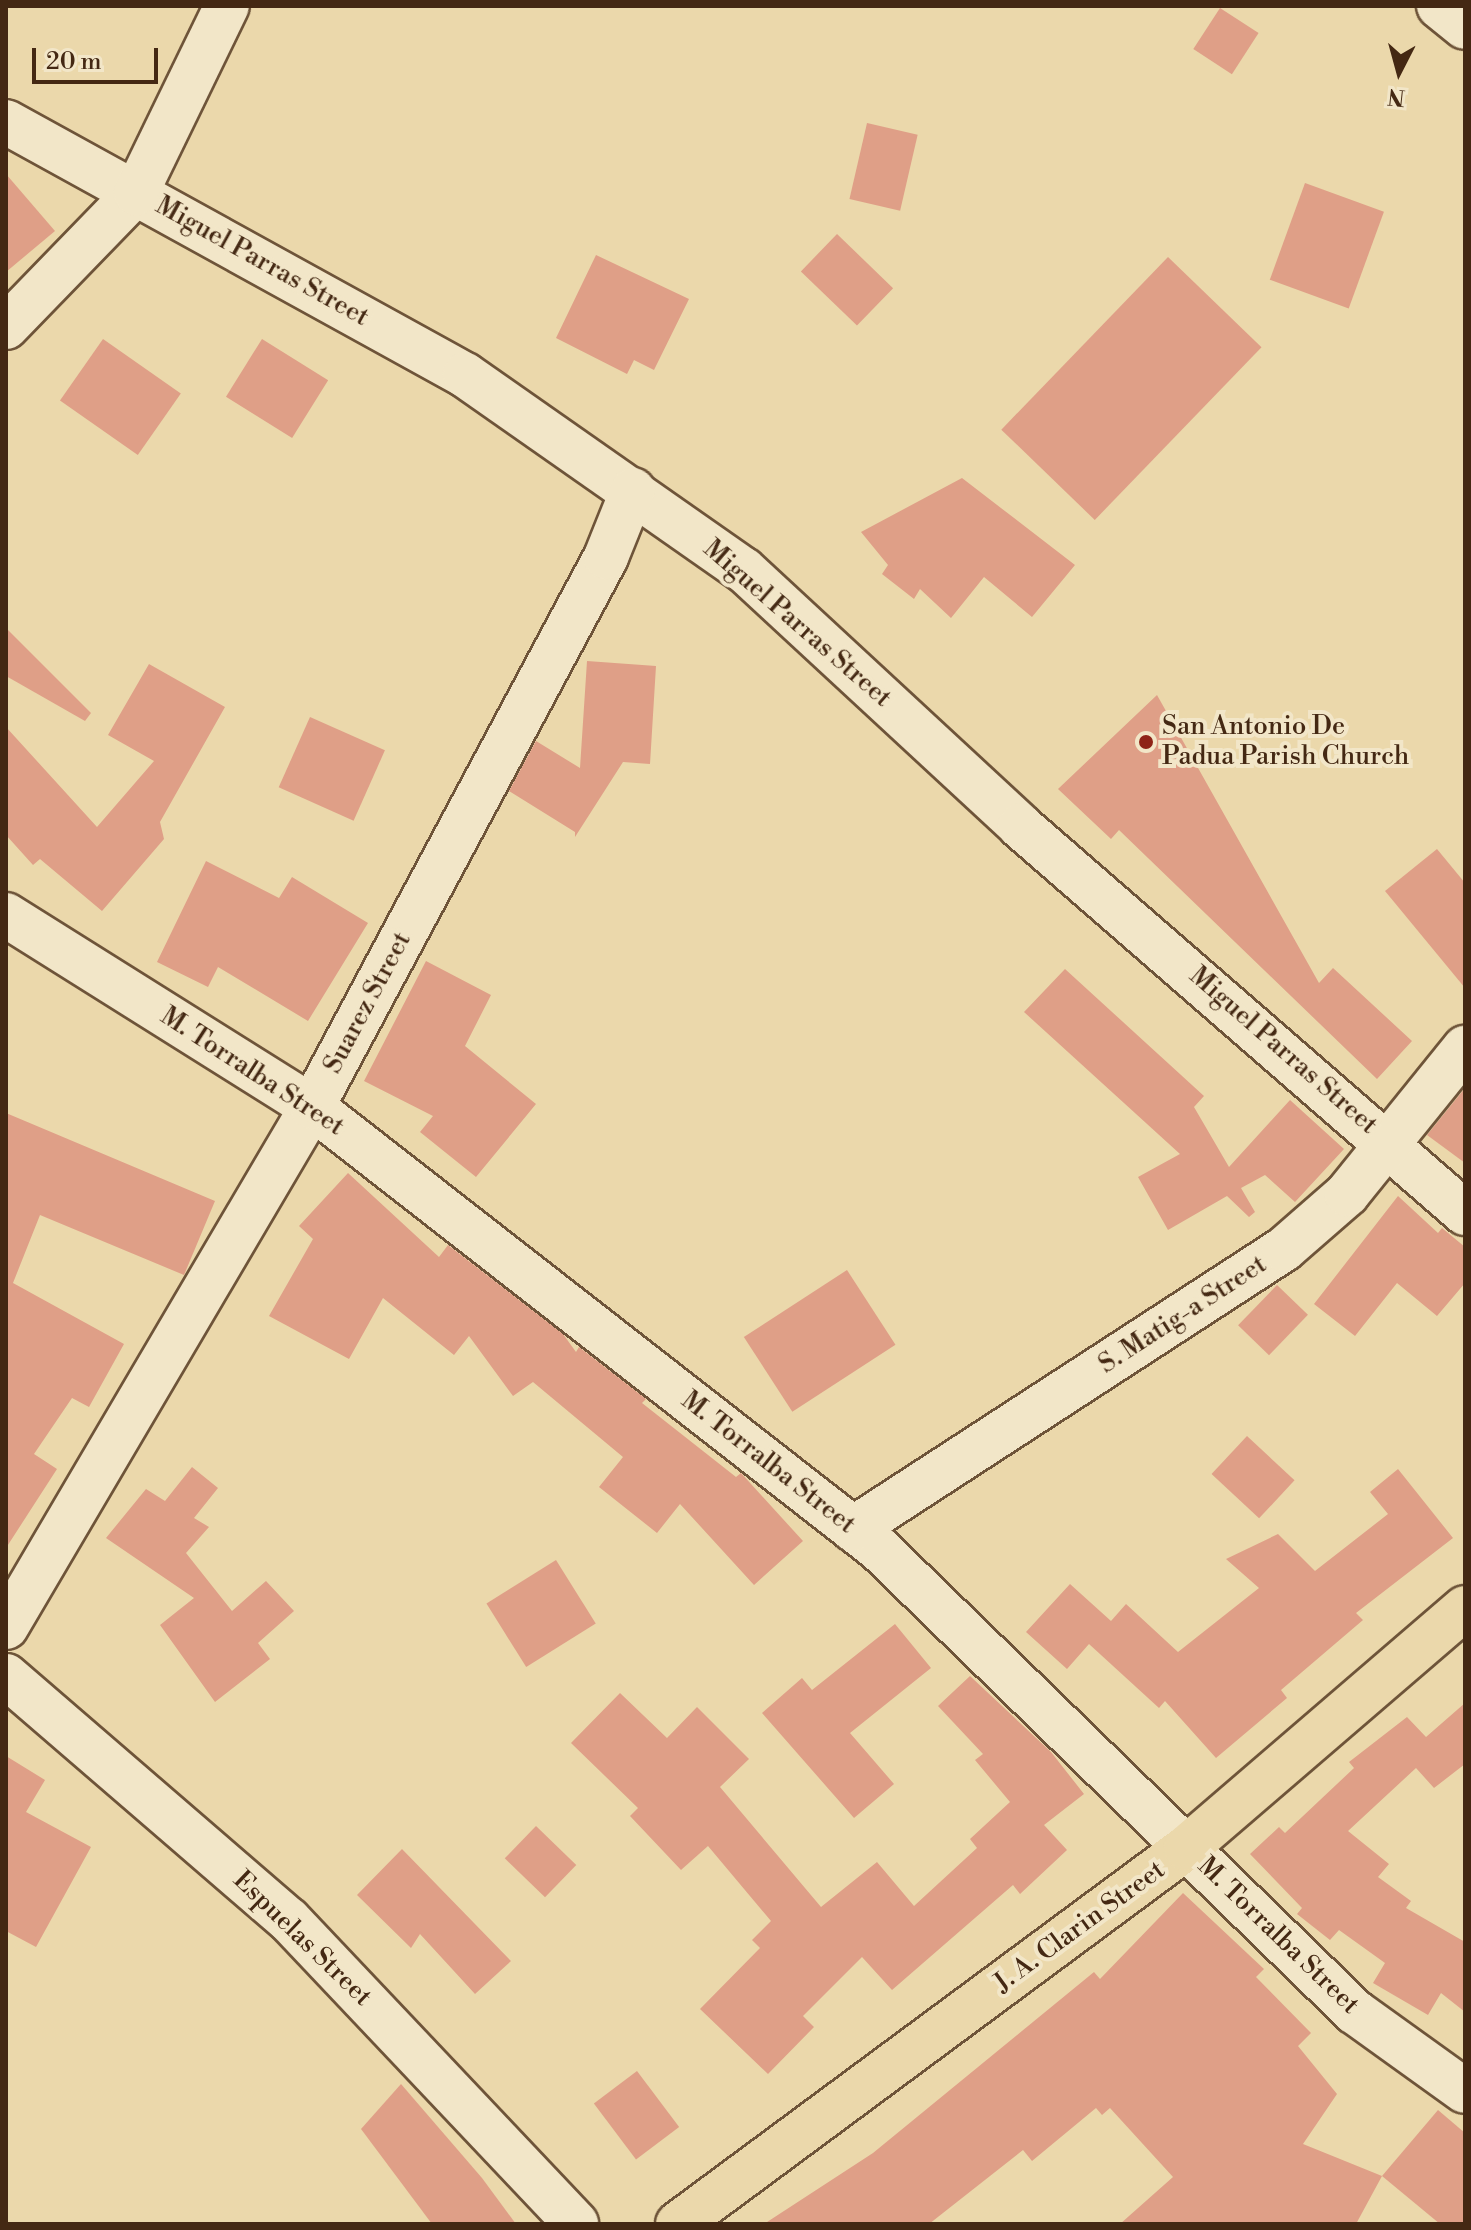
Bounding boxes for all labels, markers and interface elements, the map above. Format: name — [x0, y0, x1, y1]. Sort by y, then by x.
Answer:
scale bar — [36, 32, 162, 82]
north arrow — [1359, 32, 1439, 112]
text: 20 m — [46, 47, 102, 77]
text: N — [1386, 82, 1407, 111]
street label: Miguel Parras Street — [150, 190, 374, 334]
street label: Miguel Parras Street — [697, 534, 897, 714]
place label: San Antonio De Padua Parish Church — [1162, 711, 1409, 772]
marker: San Antonio De Padua Parish Church — [1137, 733, 1155, 751]
street label: Suarez Street — [318, 927, 418, 1079]
street label: Miguel Parras Street — [1183, 961, 1383, 1141]
street label: M. Torralba Street — [154, 1001, 350, 1143]
street label: S. Matig-a Street — [1093, 1249, 1273, 1381]
street label: M. Torralba Street — [675, 1385, 861, 1541]
street label: M. Torralba Street — [1191, 1851, 1365, 2021]
street label: J. A. Clarin Street — [989, 1855, 1171, 1999]
street label: Espuelas Street — [226, 1865, 378, 2013]

